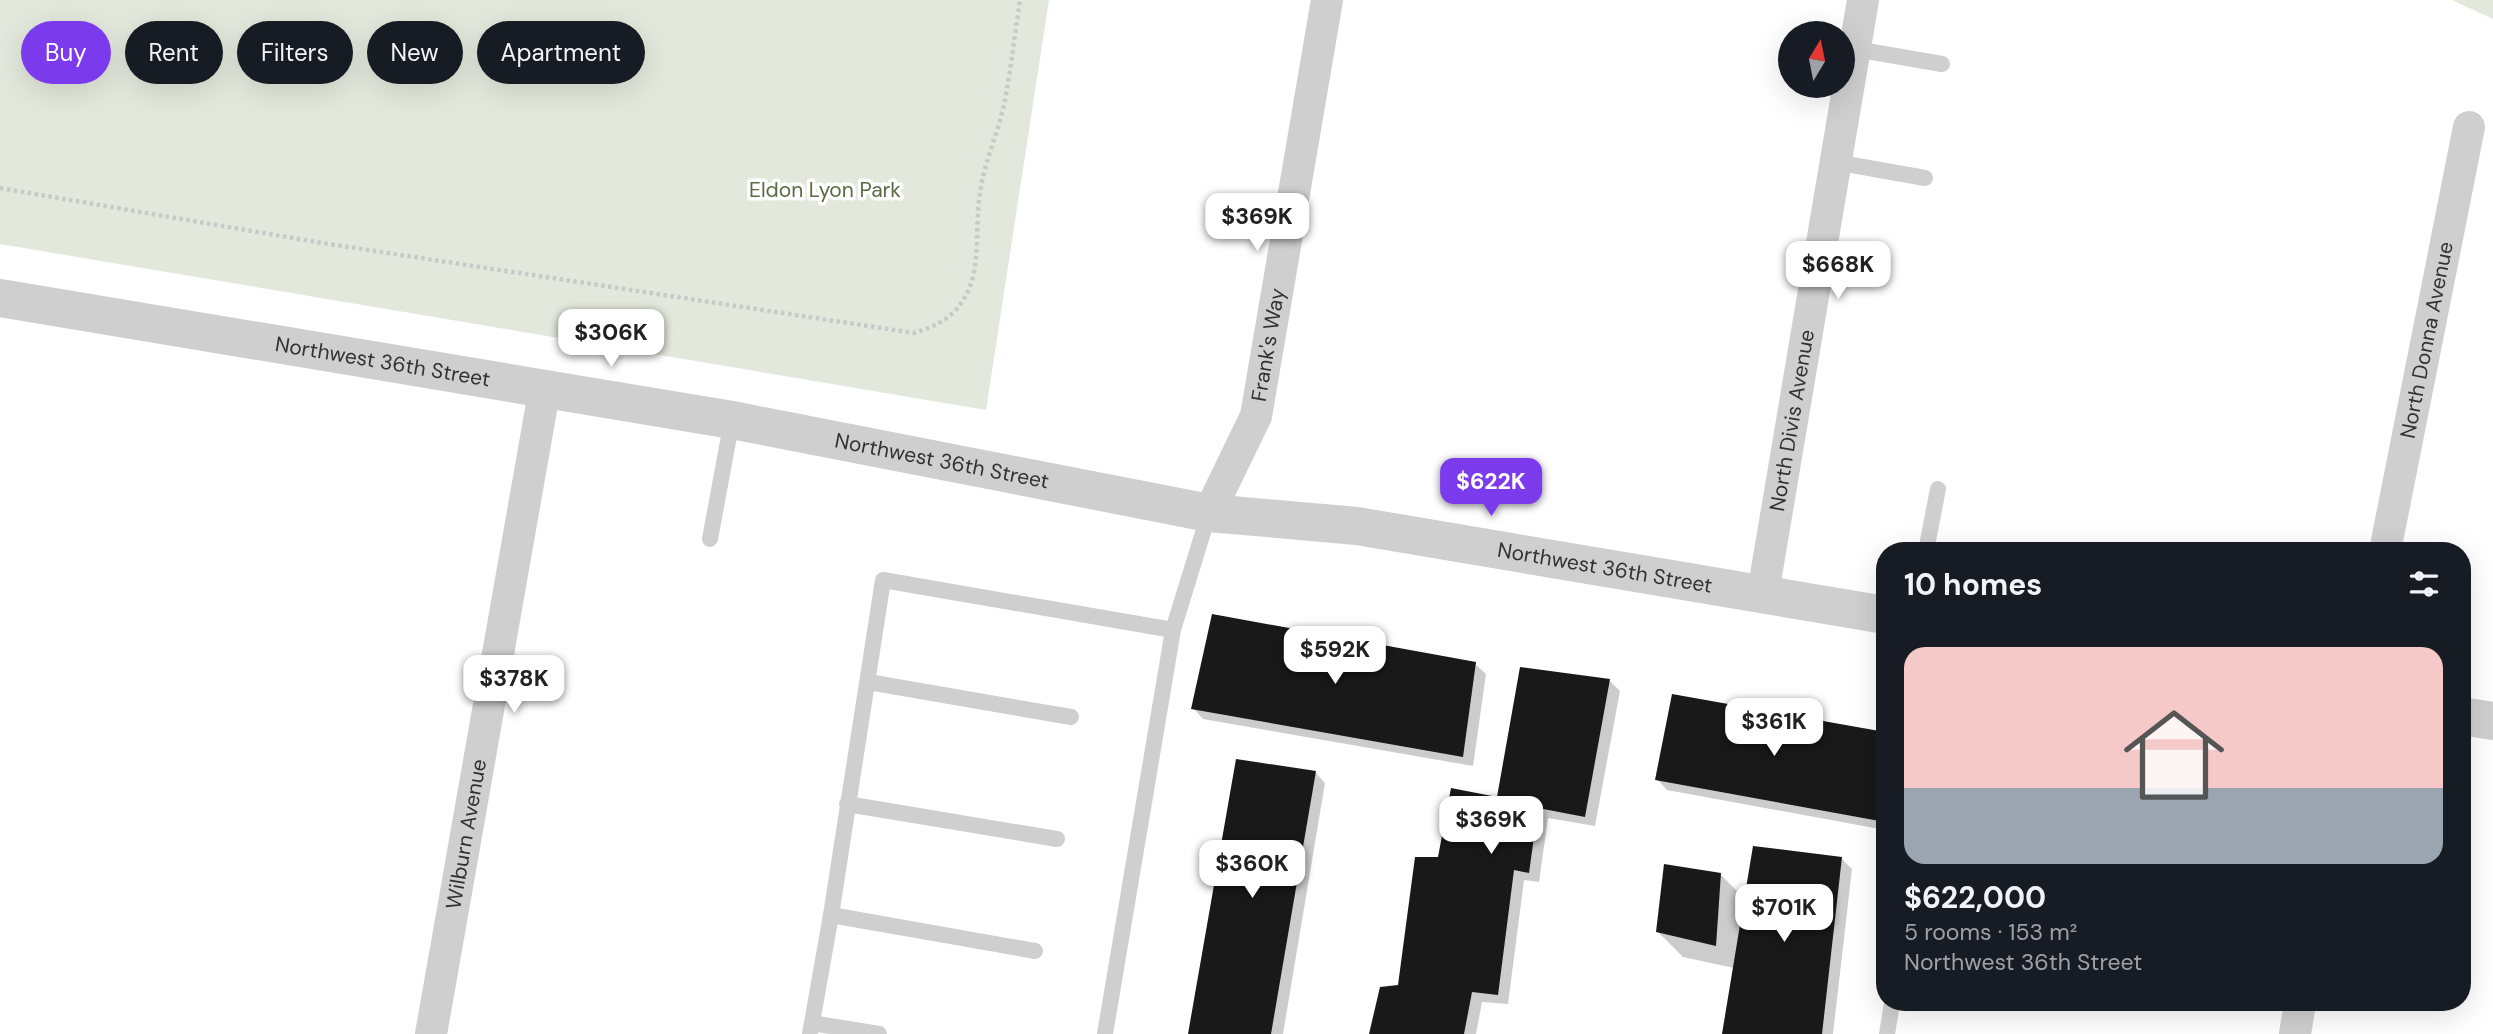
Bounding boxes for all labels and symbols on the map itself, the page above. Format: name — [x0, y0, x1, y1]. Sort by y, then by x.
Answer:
north arrow — [1778, 21, 1855, 98]
park label: Eldon Lyon Park — [749, 176, 901, 204]
pin: $369K — [1208, 194, 1306, 253]
street label: North Donna Avenue — [2394, 239, 2460, 441]
pin: $668K — [1789, 242, 1887, 301]
street label: Frank's Way — [1245, 286, 1292, 404]
pin: $306K — [562, 310, 660, 369]
street label: North Divis Avenue — [1763, 327, 1821, 513]
street label: Northwest 36th Street — [273, 330, 492, 393]
street label: Northwest 36th Street — [832, 426, 1051, 495]
pin: $622K — [1442, 458, 1540, 518]
street label: Northwest 36th Street — [1495, 536, 1714, 600]
pin: $592K — [1286, 626, 1384, 686]
pin: $378K — [465, 656, 563, 715]
pin: $361K — [1725, 698, 1823, 758]
street label: Wilburn Avenue — [439, 757, 493, 911]
pin: $369K — [1442, 796, 1540, 856]
pin: $360K — [1203, 841, 1301, 900]
pin: $701K — [1735, 884, 1833, 944]

